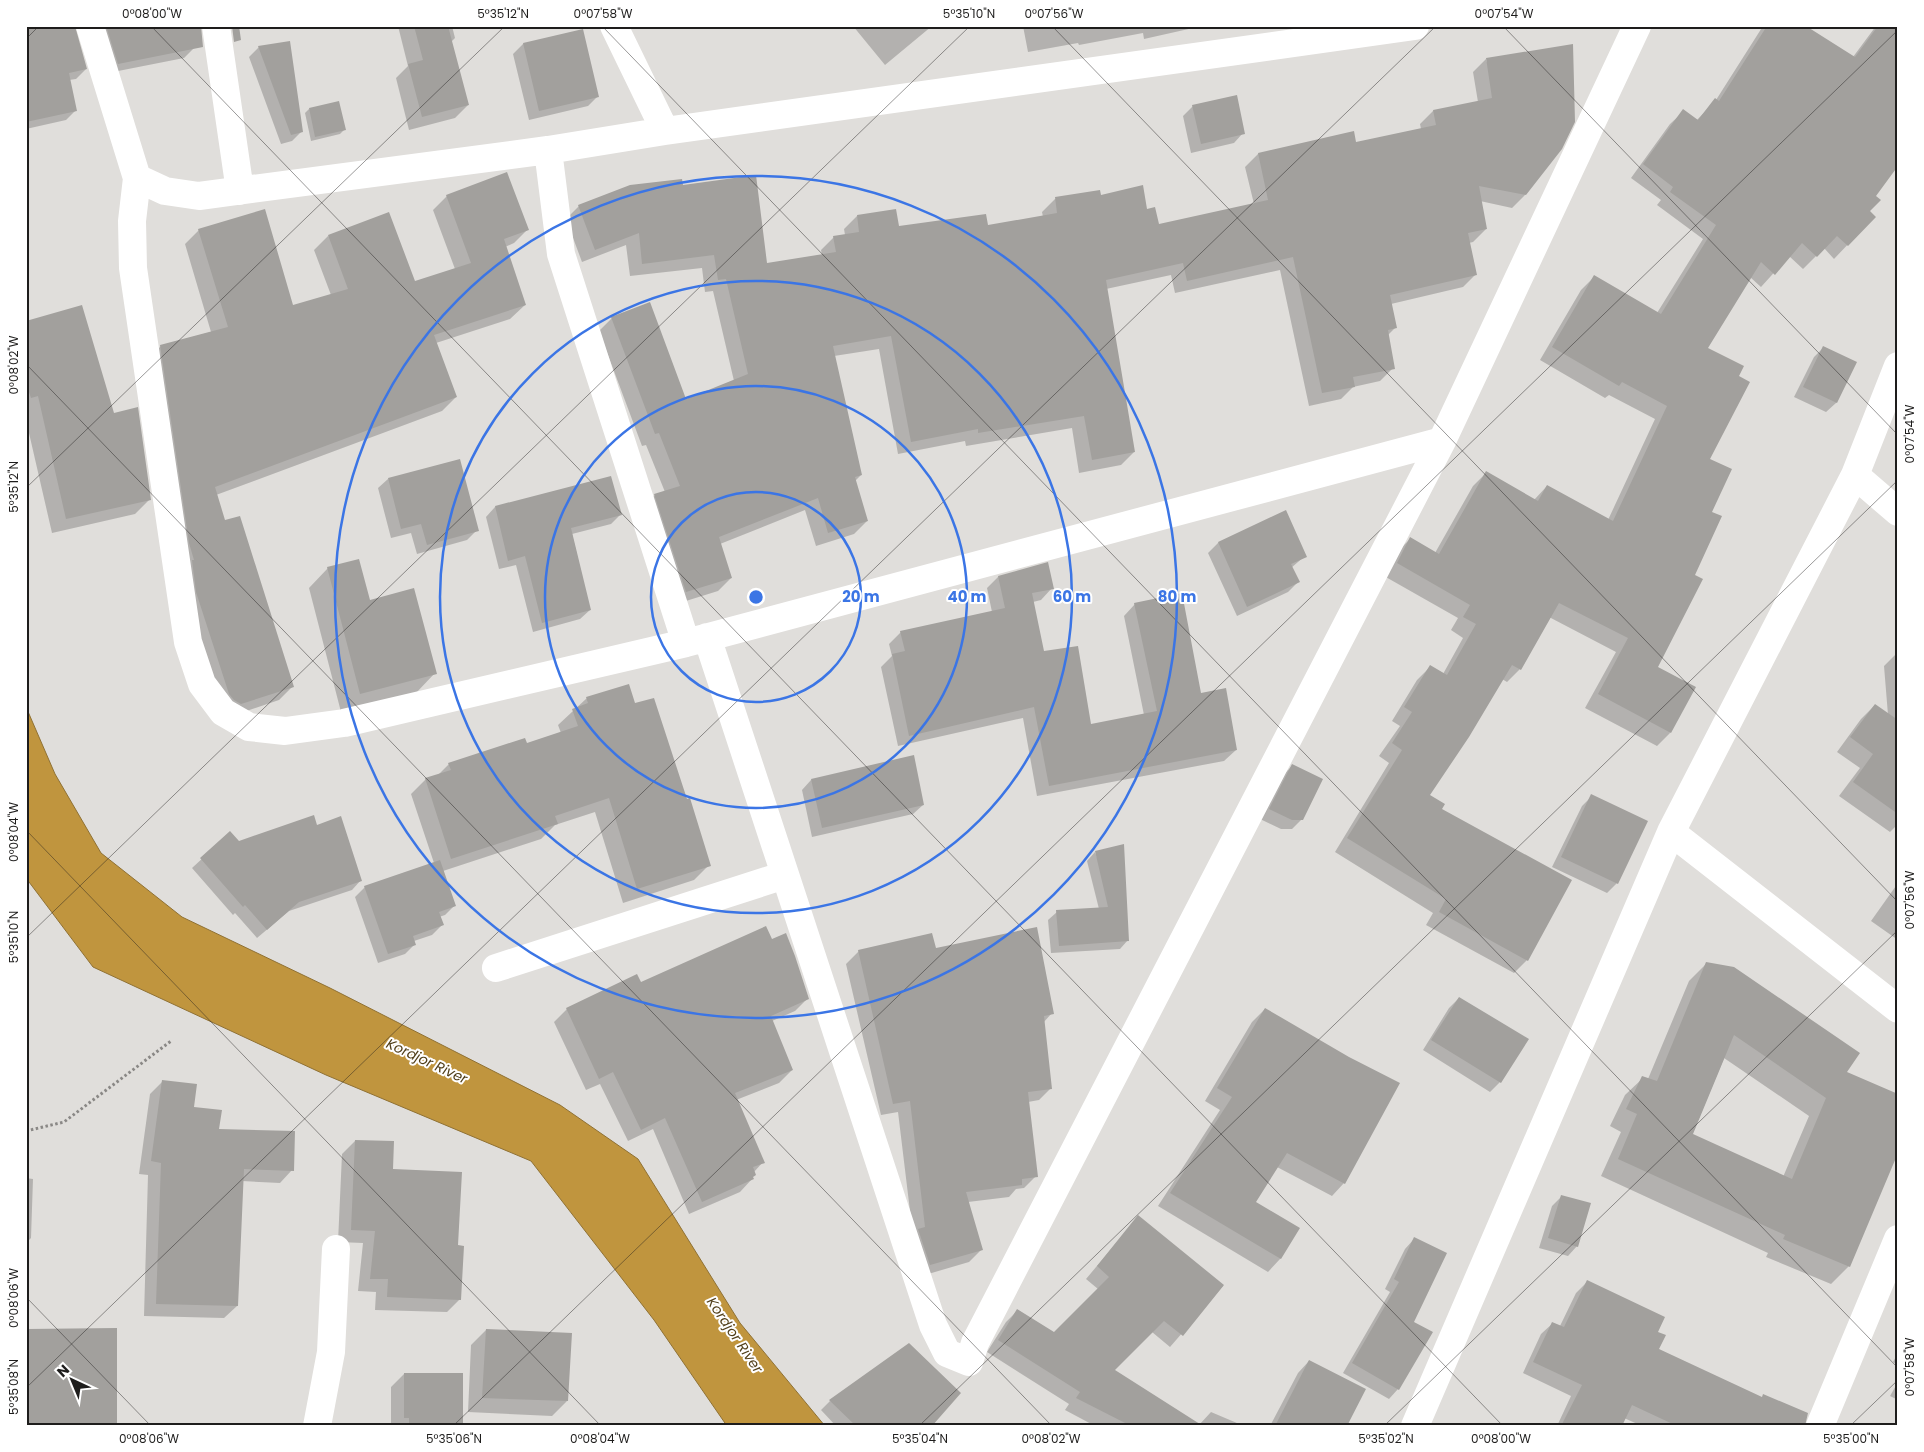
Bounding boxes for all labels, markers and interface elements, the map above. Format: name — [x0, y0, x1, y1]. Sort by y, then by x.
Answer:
text: 0°08'00"W — [122, 5, 182, 22]
text: 5°35'12"N — [477, 5, 529, 22]
text: 0°07'58"W — [574, 5, 633, 22]
text: 5°35'10"N — [943, 5, 995, 22]
text: 0°07'56"W — [1025, 5, 1084, 22]
text: 0°07'54"W — [1475, 5, 1534, 22]
text: 0°08'02"W — [5, 335, 22, 395]
text: 0°07'54"W — [1901, 404, 1918, 463]
text: 5°35'12"N — [5, 461, 22, 513]
text: 20 m — [842, 586, 880, 607]
text: 40 m — [947, 586, 987, 607]
text: 60 m — [1053, 586, 1091, 607]
text: 80 m — [1158, 586, 1196, 607]
centre of rings — [747, 588, 765, 606]
text: 0°08'04"W — [5, 802, 22, 862]
text: 0°07'56"W — [1901, 870, 1918, 929]
text: 5°35'10"N — [5, 911, 22, 963]
water label: Kordjor River — [383, 1033, 472, 1089]
text: 0°08'06"W — [5, 1268, 22, 1328]
water label: Kordjor River — [702, 1293, 768, 1378]
text: 0°07'58"W — [1901, 1337, 1918, 1396]
north arrow — [48, 1354, 98, 1404]
text: 5°35'08"N — [5, 1359, 22, 1415]
text: N — [52, 1360, 74, 1381]
text: 0°08'06"W — [119, 1430, 179, 1447]
text: 5°35'06"N — [426, 1430, 482, 1447]
text: 0°08'04"W — [570, 1430, 630, 1447]
text: 5°35'04"N — [892, 1430, 948, 1447]
text: 0°08'02"W — [1021, 1430, 1081, 1447]
text: 5°35'02"N — [1358, 1430, 1414, 1447]
text: 0°08'00"W — [1471, 1430, 1531, 1447]
text: 5°35'00"N — [1823, 1430, 1879, 1447]

